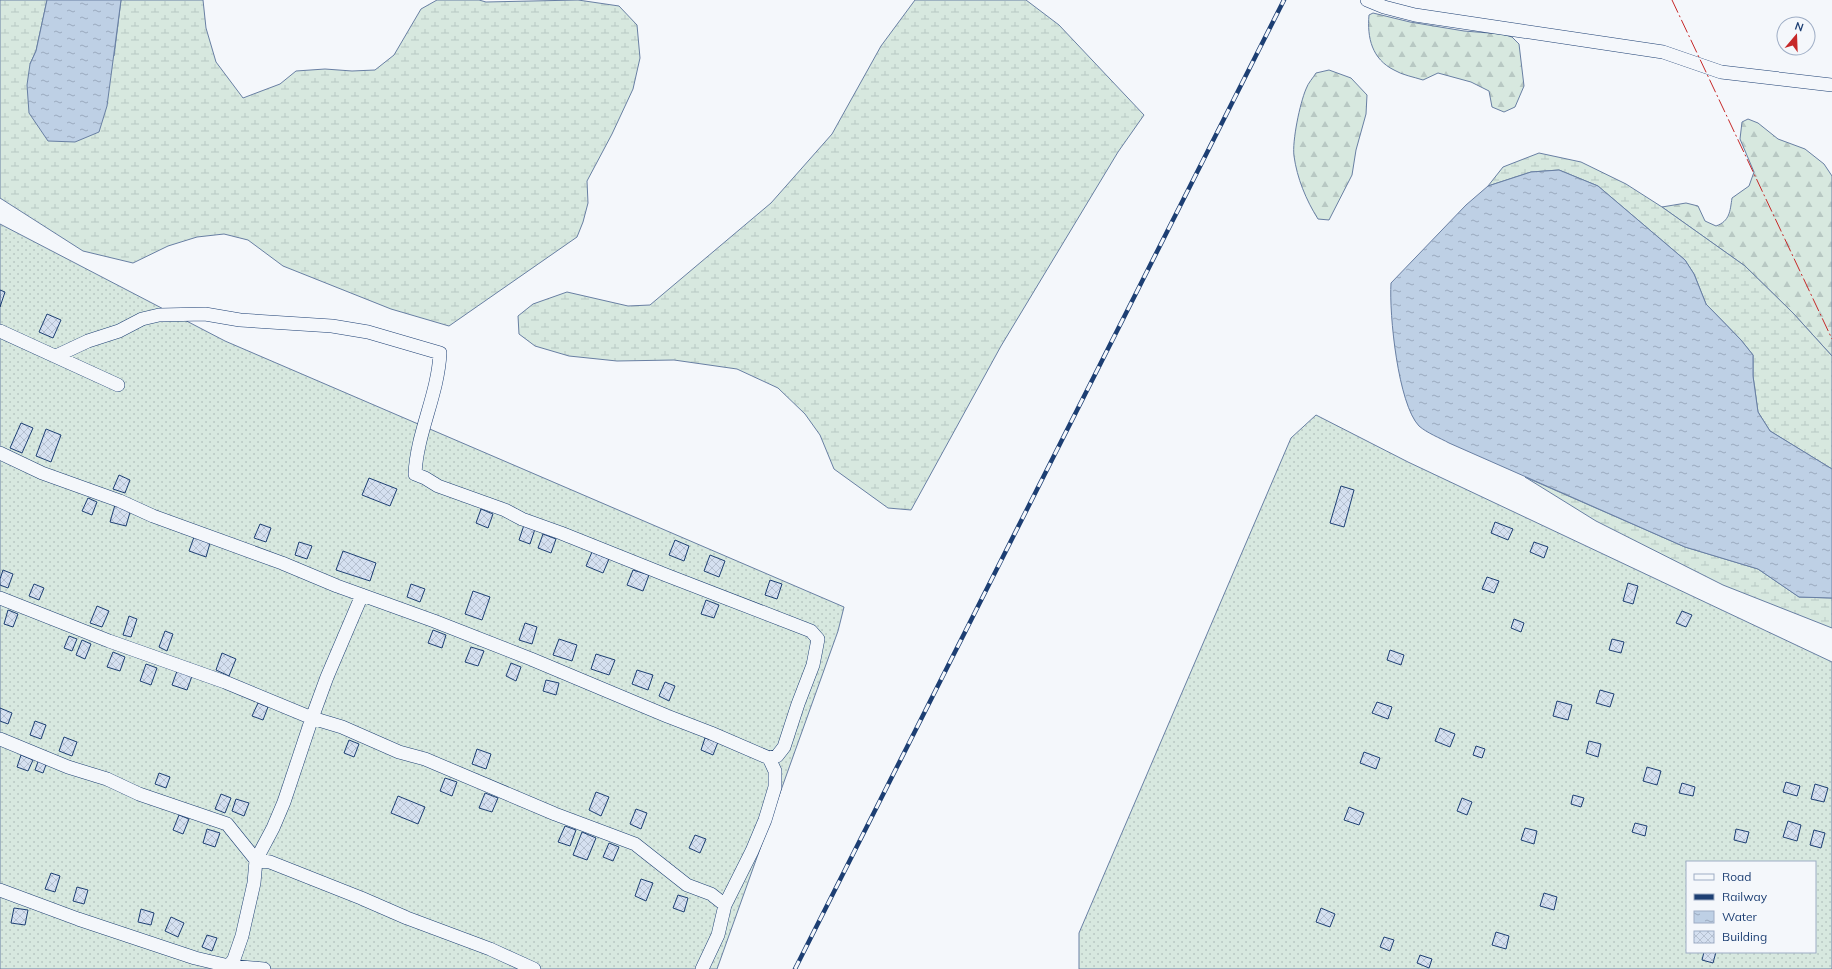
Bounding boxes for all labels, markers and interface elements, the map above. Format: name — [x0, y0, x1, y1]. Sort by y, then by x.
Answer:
north arrow — [1776, 16, 1816, 56]
text: N — [1793, 19, 1805, 35]
legend — [1686, 861, 1816, 953]
text: Road — [1722, 869, 1751, 884]
text: Railway — [1722, 889, 1768, 904]
text: Water — [1722, 909, 1758, 924]
text: Building — [1722, 929, 1767, 944]

